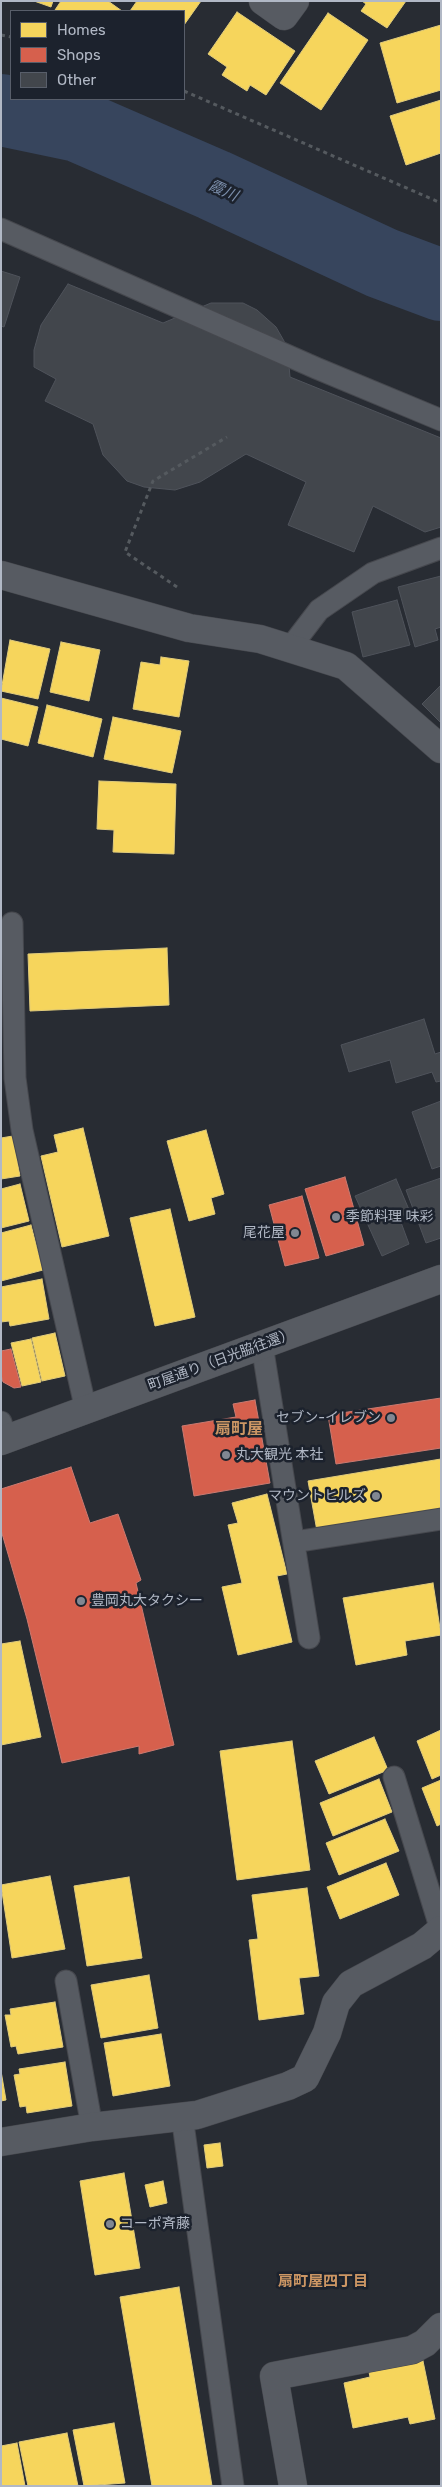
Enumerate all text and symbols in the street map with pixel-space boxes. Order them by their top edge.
legend [10,10,185,100]
text: Homes [57,21,106,39]
text: Shops [57,46,101,64]
text: Other [57,71,96,89]
water label: 霞川 [206,177,240,205]
place label: 季節料理 味彩 [346,1209,433,1225]
marker: 季節料理 味彩 [330,1211,342,1223]
place label: 尾花屋 [243,1225,285,1241]
marker: 尾花屋 [289,1227,301,1239]
street label: 町屋通り（日光脇往還） [146,1326,296,1394]
place label: セブン-イレブン [276,1410,381,1426]
marker: セブン-イレブン [385,1412,397,1424]
district label: 扇町屋 [215,1419,263,1439]
place label: 丸大観光 本社 [236,1447,323,1463]
marker: 丸大観光 本社 [220,1449,232,1461]
place label: マウントヒルズ [268,1488,366,1504]
marker: マウントヒルズ [370,1490,382,1502]
place label: 豊岡丸大タクシー [91,1593,203,1609]
marker: 豊岡丸大タクシー [75,1595,87,1607]
place label: コーポ斉藤 [120,2216,190,2232]
marker: コーポ斉藤 [104,2218,116,2230]
district label: 扇町屋四丁目 [278,2273,368,2291]

